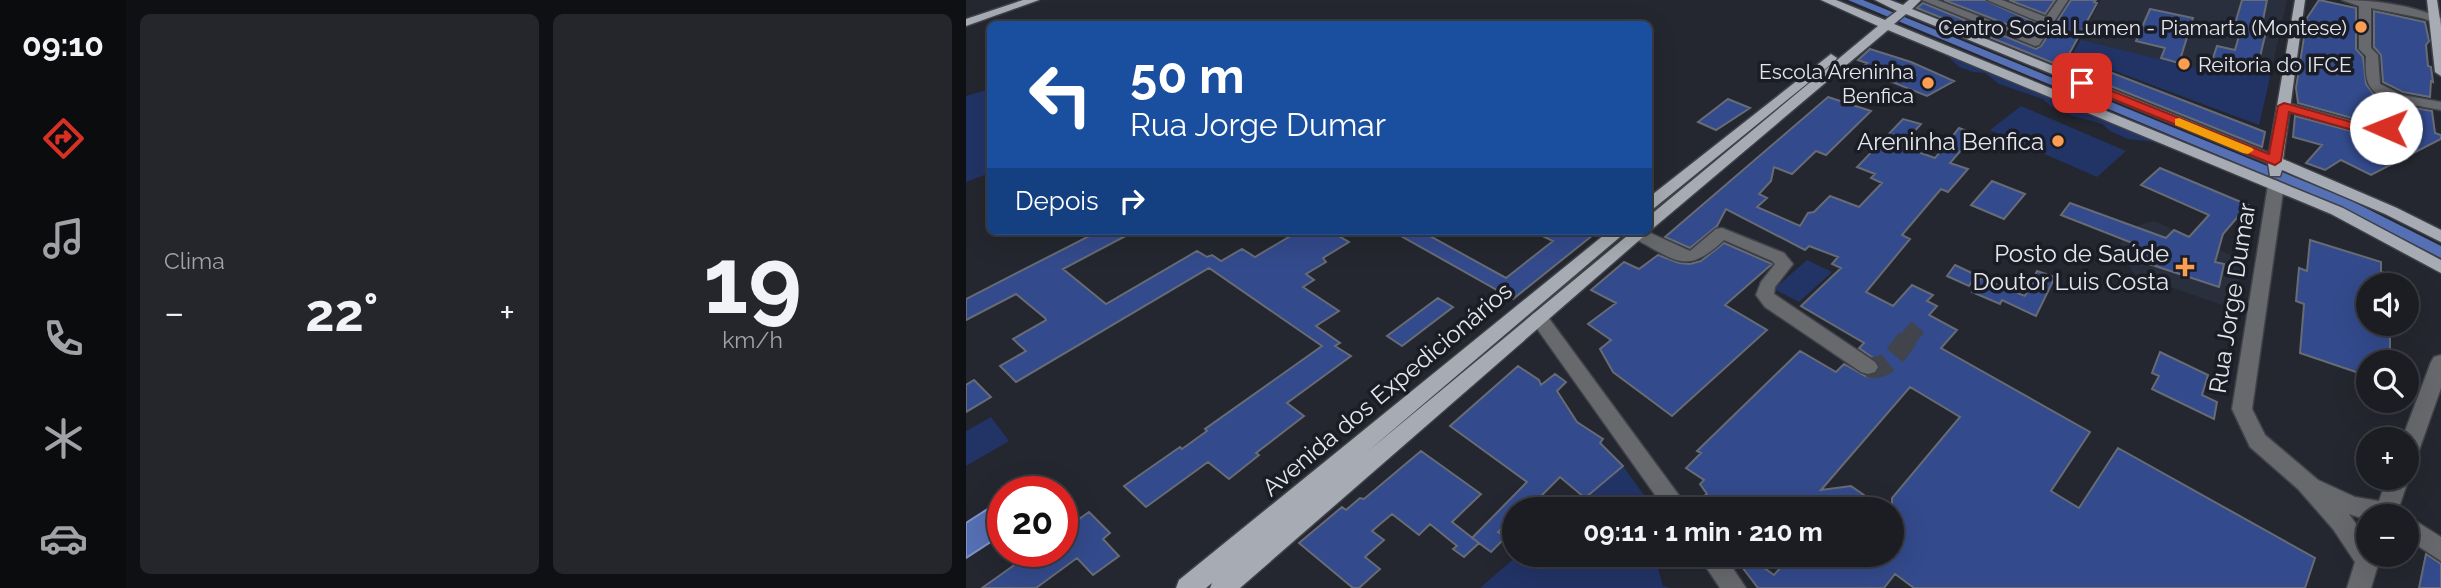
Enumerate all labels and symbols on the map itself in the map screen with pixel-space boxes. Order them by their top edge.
place label: Centro Social Lumen - Piamarta (Montese) [1938,15,2347,40]
marker: Centro Social Lumen - Piamarta (Montese) [2353,19,2369,35]
place label: Reitoria do IFCE [2198,52,2352,77]
pin [2052,53,2112,113]
marker: Reitoria do IFCE [2176,56,2192,72]
place label: Escola Areninha Benfica [1759,59,1914,108]
marker: Escola Areninha Benfica [1920,75,1936,91]
position arrow [2349,91,2423,165]
place label: Areninha Benfica [1857,127,2044,156]
marker: Areninha Benfica [2050,133,2066,149]
street label: Rua Jorge Dumar [2203,200,2261,395]
place label: Posto de Saúde Doutor Luis Costa [1973,239,2169,296]
marker: Posto de Saúde Doutor Luis Costa [2175,257,2195,277]
street label: Avenida dos Expedicionários [1256,276,1518,502]
speed limit sign: 20 [987,476,1078,567]

